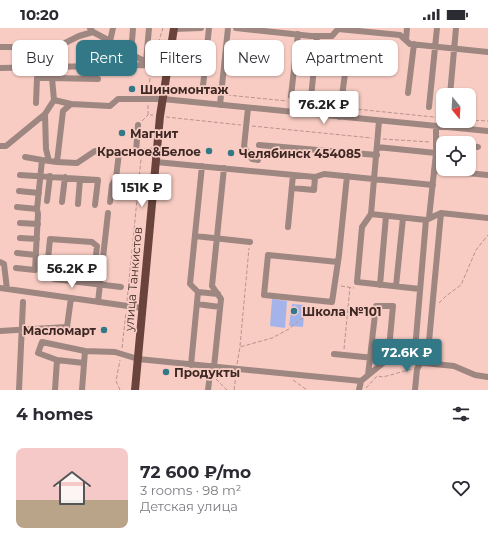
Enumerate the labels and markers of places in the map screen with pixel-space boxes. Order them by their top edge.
place label: Шиномонтаж [140,82,228,97]
marker: Шиномонтаж [127,84,137,94]
pin: 76.2K ₽ [287,91,361,125]
place label: Магнит [130,126,179,141]
marker: Магнит [117,128,127,138]
place label: Красное&Белое [97,144,201,159]
marker: Красное&Белое [204,146,214,156]
place label: Челябинск 454085 [239,146,361,161]
marker: Челябинск 454085 [226,148,236,158]
pin: 151K ₽ [109,174,175,208]
pin: 56.2K ₽ [35,255,109,289]
place label: Школа №101 [302,304,382,319]
marker: Школа №101 [289,306,299,316]
place label: Масломарт [23,323,97,338]
marker: Масломарт [99,325,109,335]
pin: 72.6K ₽ [370,339,444,373]
place label: Продукты [174,365,240,380]
marker: Продукты [161,367,171,377]

